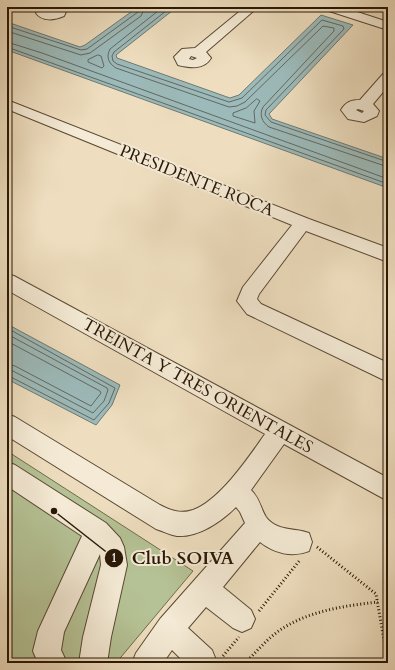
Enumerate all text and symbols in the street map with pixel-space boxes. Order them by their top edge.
street label: PRESIDENTE ROCA [116,139,278,222]
street label: TREINTA Y TRES ORIENTALES [78,312,317,459]
callout: Club SOIVA [104,543,242,573]
text: Club SOIVA [132,546,235,571]
text: 1 [111,550,117,566]

